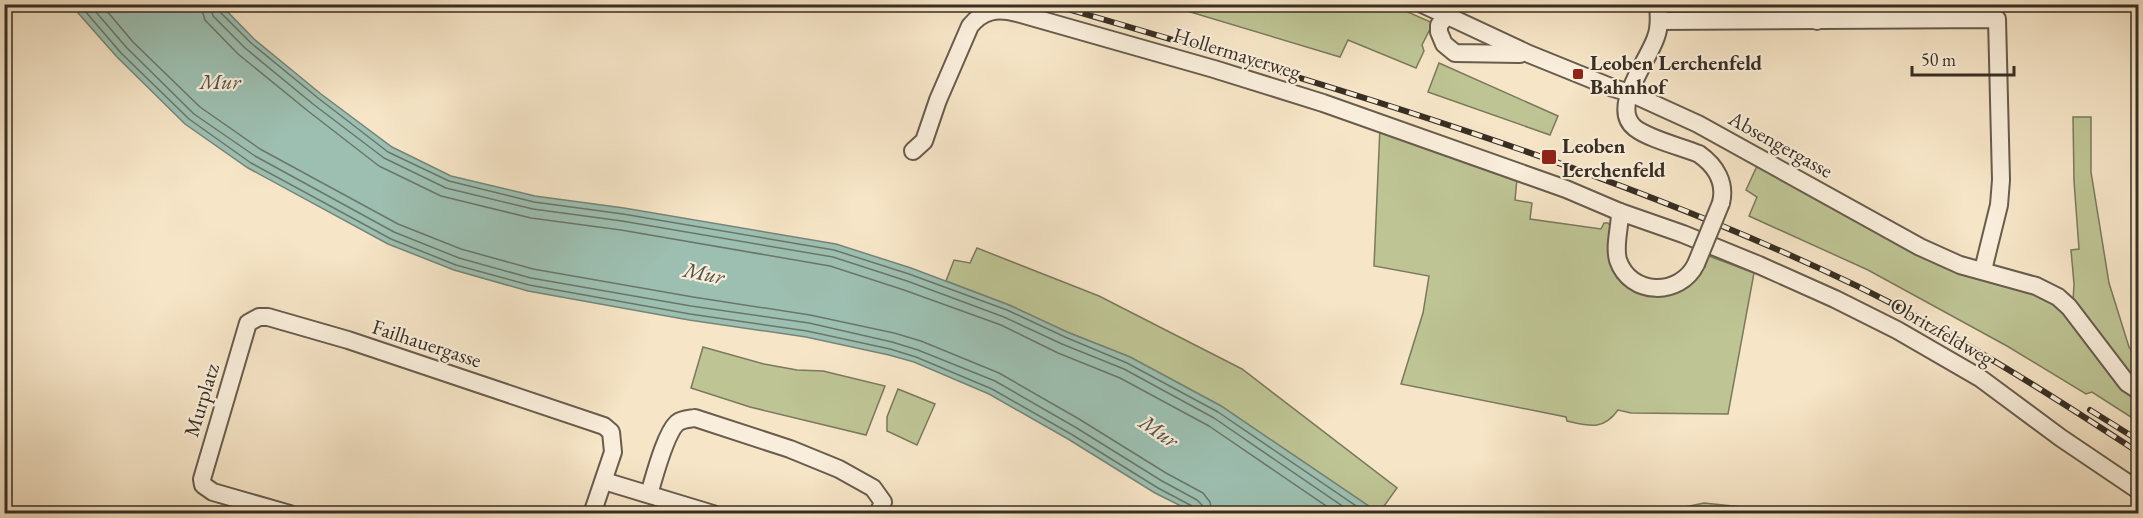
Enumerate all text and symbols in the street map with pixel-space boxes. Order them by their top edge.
street label: Hollermayerweg [1170,21,1305,85]
scale bar [1912,39,2014,77]
text: 50 m [1921,48,1956,71]
place label: Leoben Lerchenfeld Bahnhof [1590,49,1763,100]
water label: Mur [197,67,242,96]
marker: Leoben Lerchenfeld Bahnhof [1571,67,1585,81]
street label: Absengergasse [1723,104,1838,184]
place label: Leoben Lerchenfeld [1562,132,1666,183]
marker: Leoben Lerchenfeld [1540,148,1558,166]
water label: Mur [679,254,729,291]
street label: Obritzfeldweg [1886,291,1999,372]
street label: Failhauergasse [369,313,485,373]
street label: Murplatz [177,360,225,440]
water label: Mur [1132,406,1185,455]

